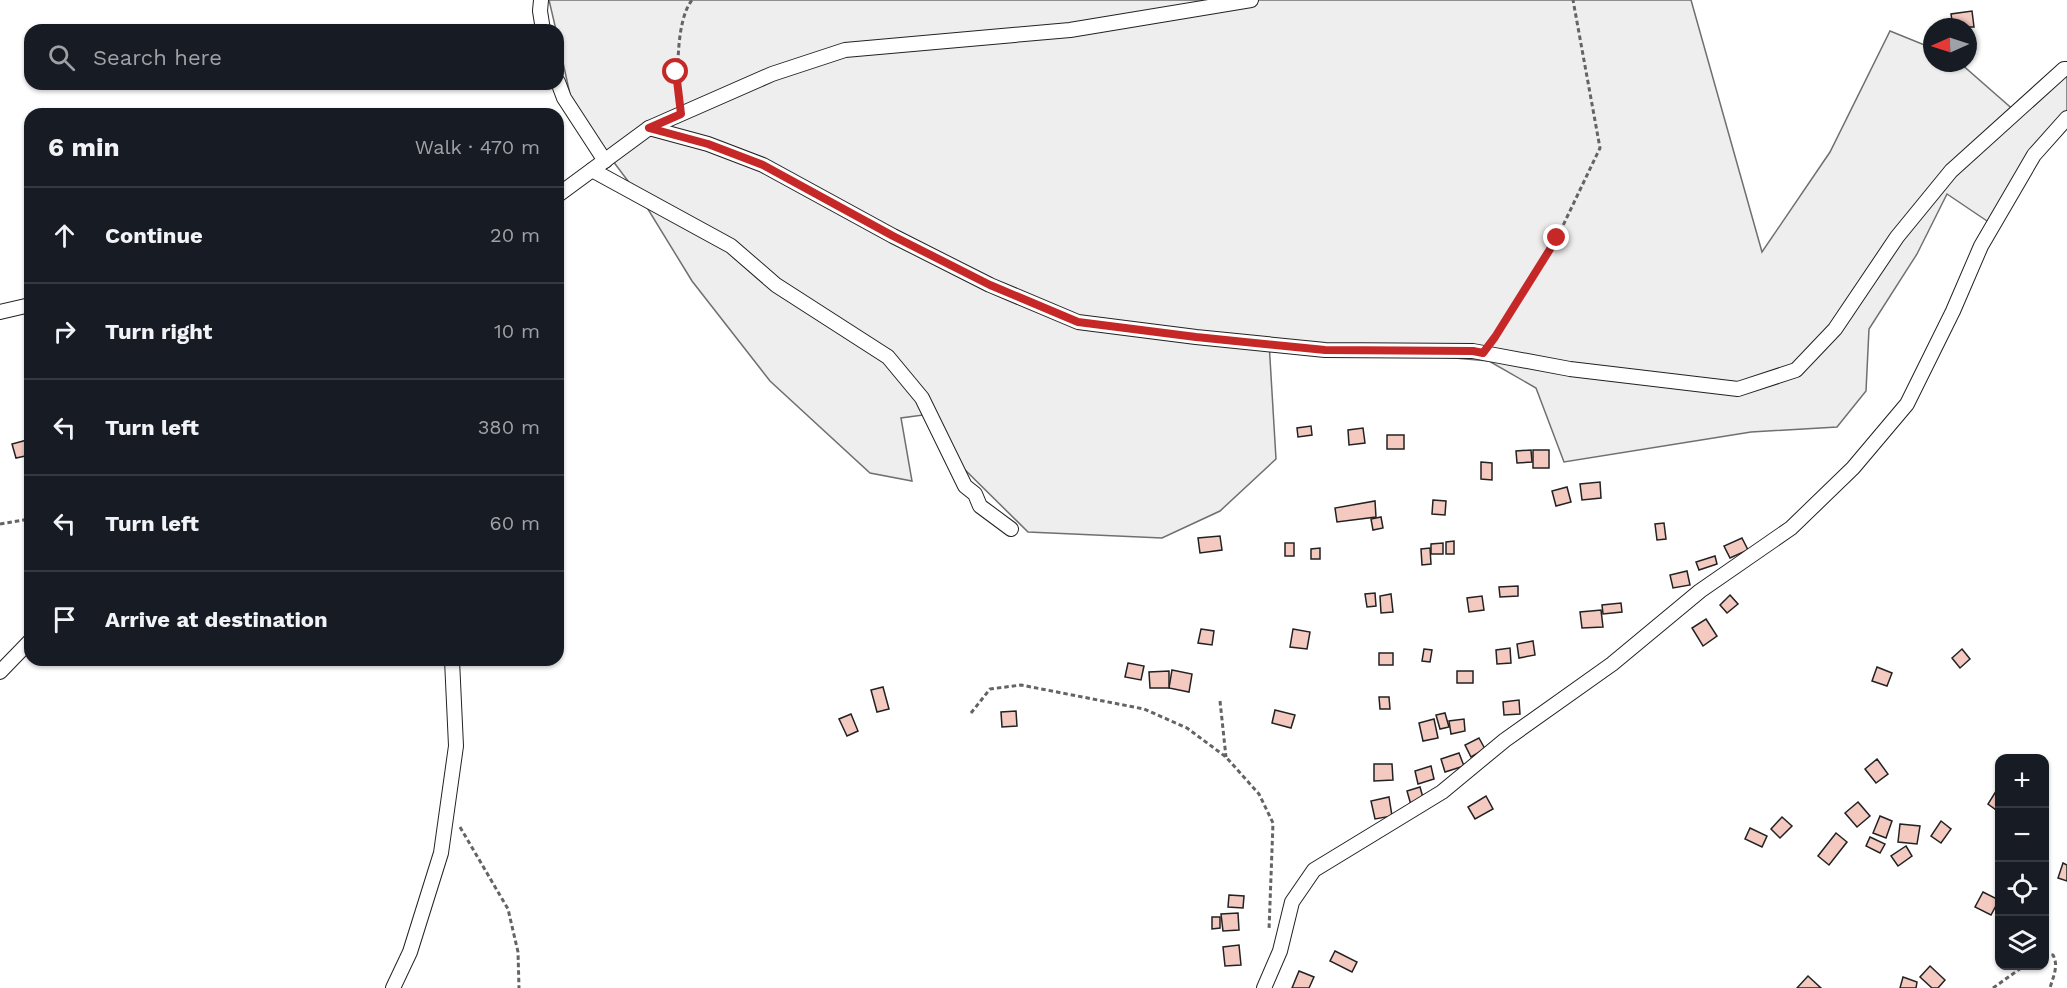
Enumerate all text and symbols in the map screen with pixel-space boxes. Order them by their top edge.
north arrow [1923,18,1977,72]
search box [24,24,564,90]
icon: search [45,41,78,74]
text: Search here [93,45,222,70]
route start [662,58,688,84]
text: 6 min [48,132,120,162]
text: Walk · 470 m [415,135,540,159]
icon: ahead [48,219,81,252]
text: Continue [105,223,203,248]
text: 20 m [490,223,540,247]
route end [1543,224,1569,250]
icon: right [48,315,81,348]
text: Turn right [105,319,212,344]
text: 10 m [494,319,540,343]
icon: left [48,411,81,444]
text: Turn left [105,415,199,440]
text: 380 m [478,415,540,439]
icon: left [48,507,81,540]
text: Turn left [105,511,199,536]
text: 60 m [490,511,540,535]
icon: arrive [48,603,81,636]
text: Arrive at destination [105,607,328,632]
map controls [1995,754,2049,970]
button: + [1995,754,2049,808]
button: − [1995,808,2049,862]
button: locate [1995,862,2049,916]
button: layers [1995,916,2049,970]

